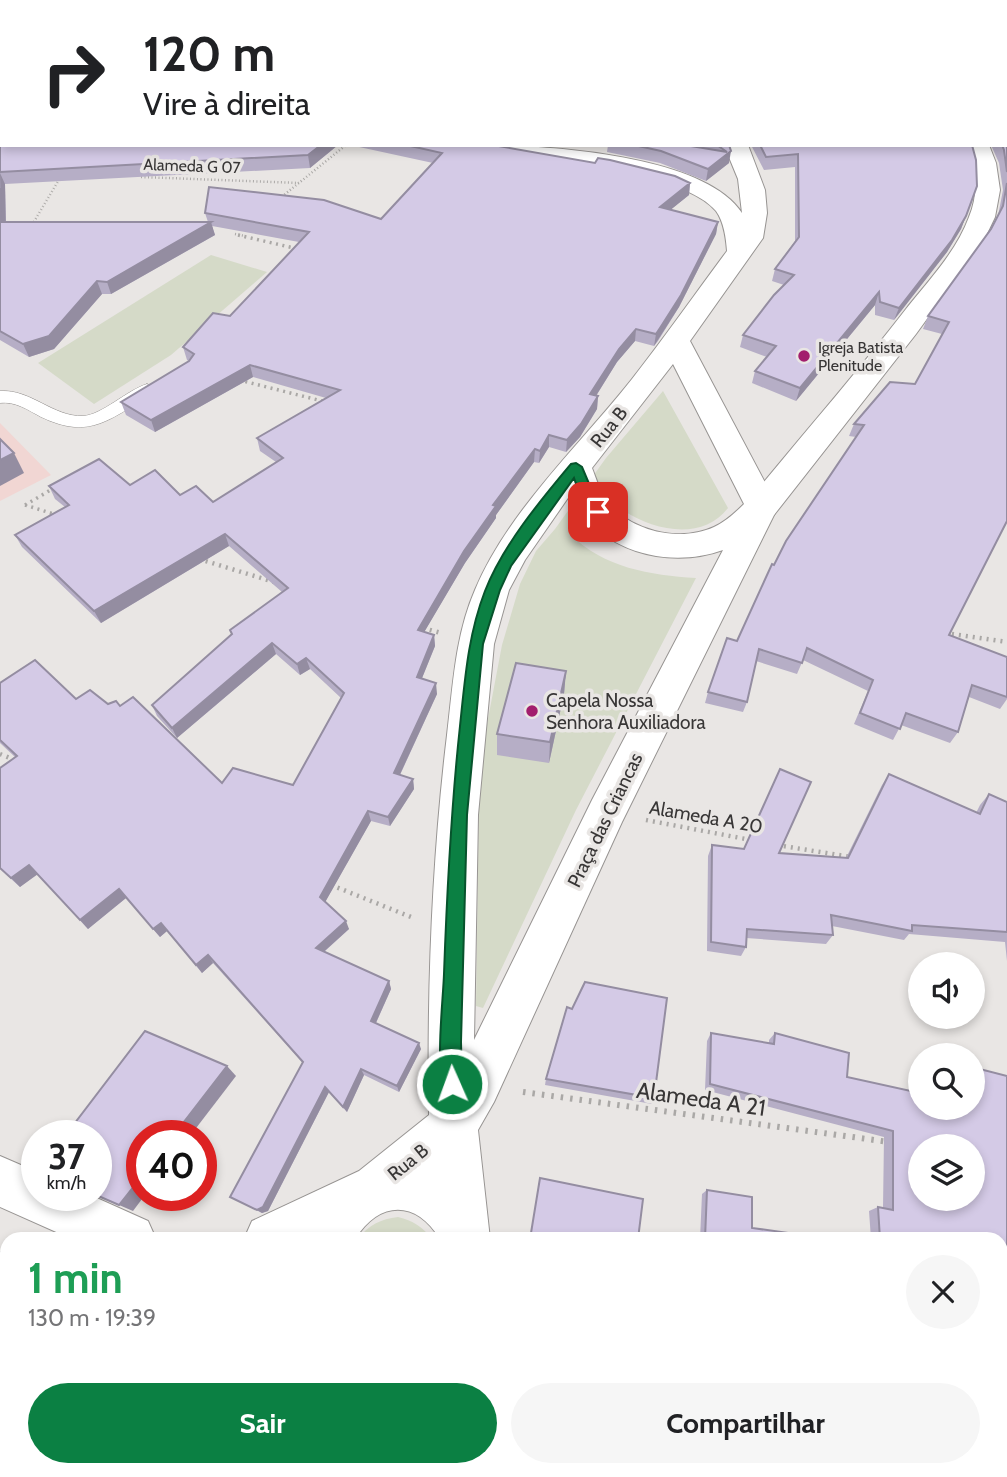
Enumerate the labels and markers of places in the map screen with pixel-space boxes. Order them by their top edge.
place label: Igreja Batista Plenitude [818,338,903,375]
marker: Igreja Batista Plenitude [796,348,812,364]
pin [568,482,628,542]
place label: Capela Nossa Senhora Auxiliadora [546,689,706,734]
marker: Capela Nossa Senhora Auxiliadora [524,703,540,719]

